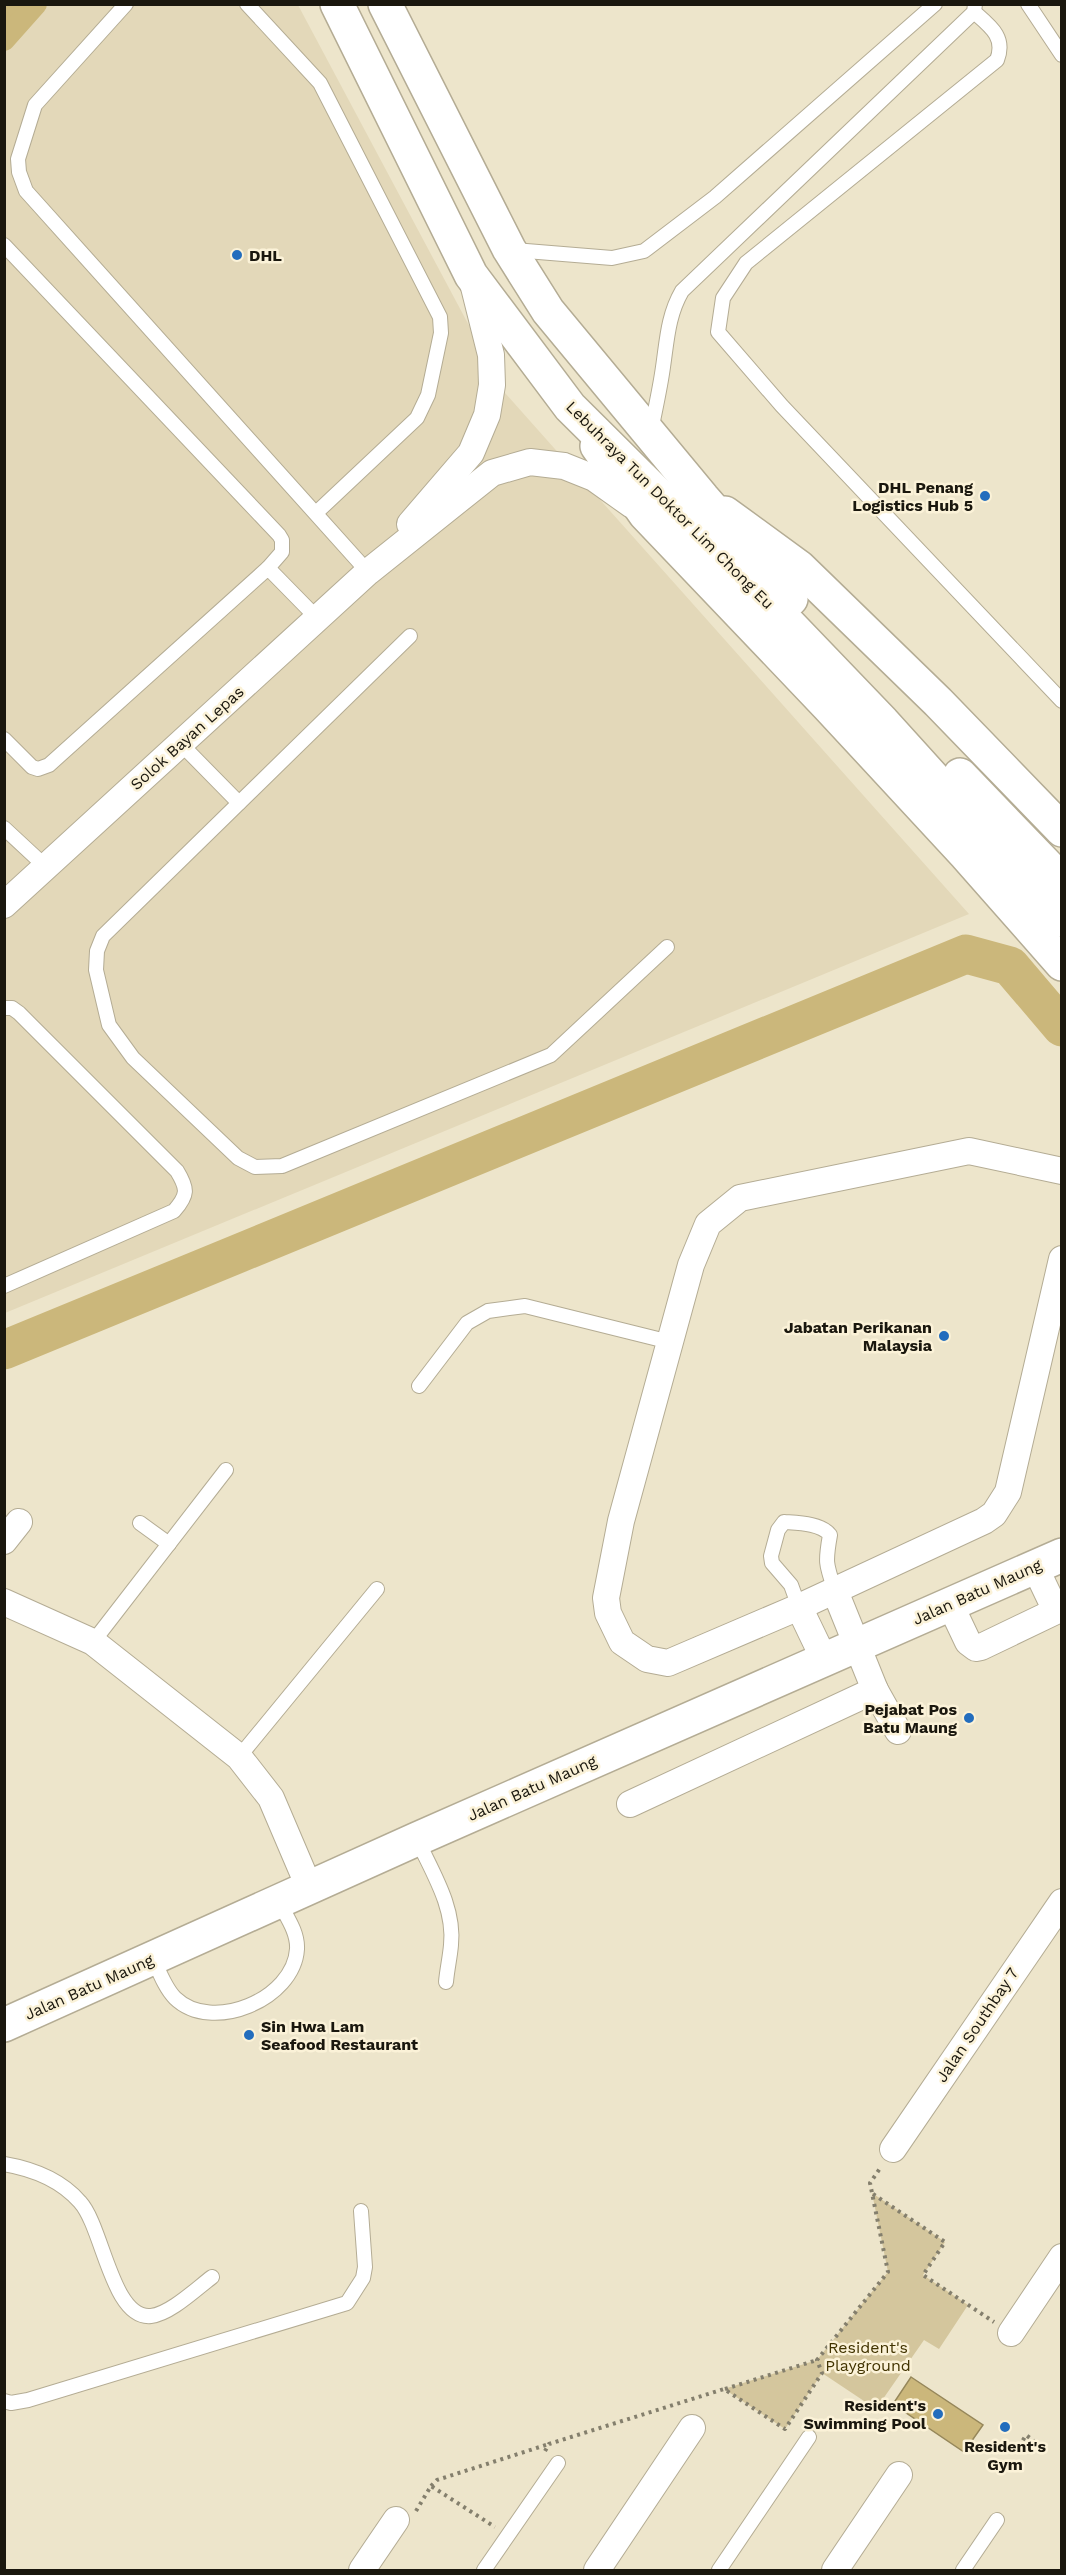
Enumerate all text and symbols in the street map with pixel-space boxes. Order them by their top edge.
place label: DHL [249,246,282,265]
marker: DHL [230,248,244,262]
street label: Lebuhraya Tun Doktor Lim Chong Eu [562,397,778,613]
place label: DHL Penang Logistics Hub 5 [852,478,973,515]
marker: DHL Penang Logistics Hub 5 [978,489,992,503]
street label: Solok Bayan Lepas [126,682,248,794]
place label: Jabatan Perikanan Malaysia [784,1318,933,1355]
marker: Jabatan Perikanan Malaysia [937,1329,951,1343]
street label: Jalan Batu Maung [910,1555,1045,1629]
place label: Pejabat Pos Batu Maung [863,1700,957,1737]
marker: Pejabat Pos Batu Maung [962,1711,976,1725]
street label: Jalan Batu Maung [465,1751,600,1825]
street label: Jalan Batu Maung [22,1950,157,2024]
street label: Jalan Southbay 7 [932,1964,1022,2086]
place label: Sin Hwa Lam Seafood Restaurant [261,2017,418,2054]
marker: Sin Hwa Lam Seafood Restaurant [242,2028,256,2042]
park label: Resident's Playground [825,2338,911,2375]
place label: Resident's Swimming Pool [804,2396,927,2433]
marker: Resident's Swimming Pool [931,2407,945,2421]
marker: Resident's Gym [998,2420,1012,2434]
place label: Resident's Gym [964,2437,1047,2474]

